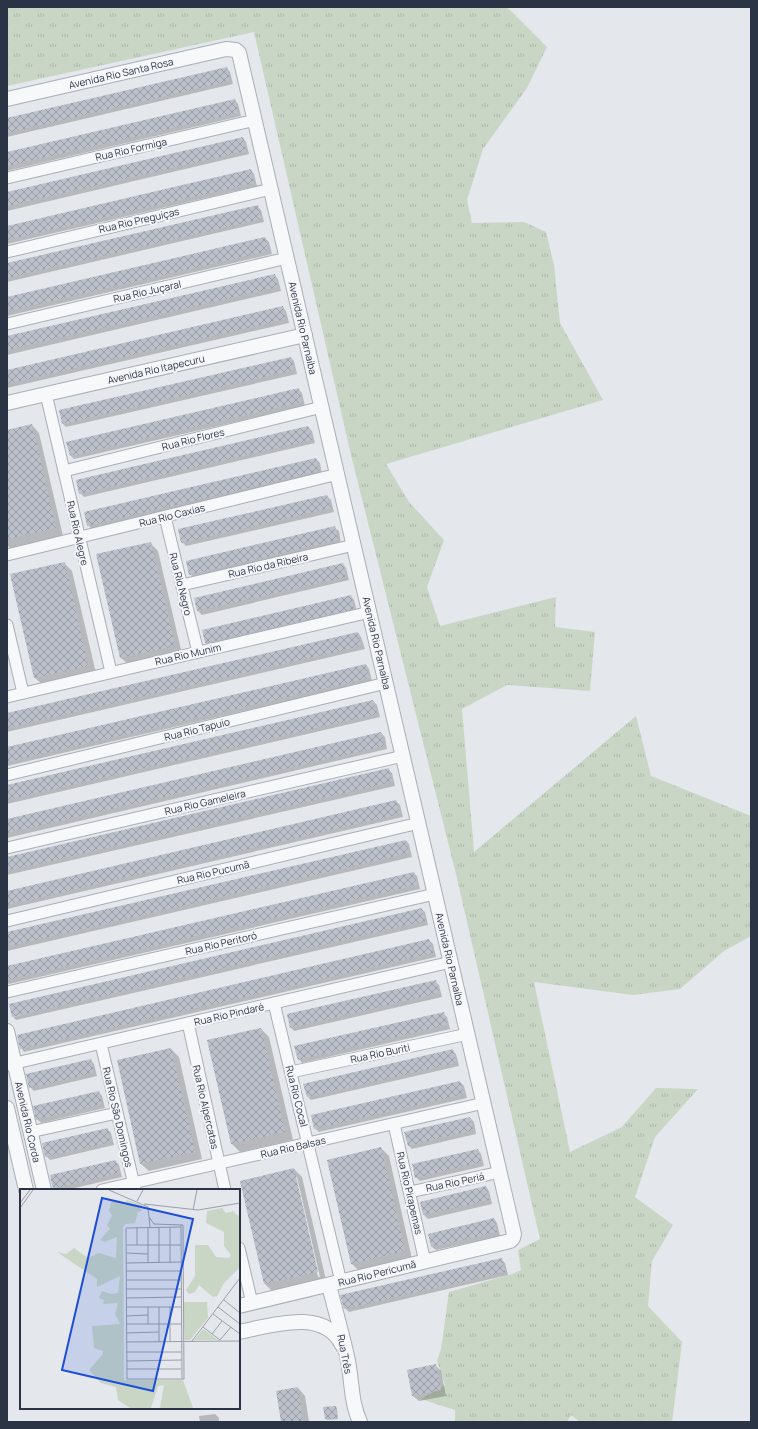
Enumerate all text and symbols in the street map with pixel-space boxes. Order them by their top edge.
street label: Avenida Rio Santa Rosa [67,54,175,92]
street label: Rua Rio Formiga [94,134,168,164]
street label: Rua Rio Preguiças [97,204,181,236]
street label: Rua Rio Juçaral [112,276,182,306]
street label: Avenida Rio Parnaíba [285,280,321,376]
street label: Avenida Rio Itapecuru [106,351,206,387]
street label: Rua Rio Flores [160,424,226,454]
street label: Rua Rio Alegre [64,499,92,567]
street label: Rua Rio Caxias [138,500,206,530]
street label: Rua Rio da Ribeira [227,549,309,581]
street label: Rua Rio Negro [166,551,196,617]
street label: Avenida Rio Parnaíba [359,595,395,691]
street label: Rua Rio Munim [154,640,222,668]
street label: Rua Rio Tapuio [163,714,231,744]
street label: Rua Rio Gameleira [163,786,247,818]
street label: Rua Rio Pucumã [175,857,251,887]
street label: Avenida Rio Parnaíba [432,911,468,1007]
street label: Rua Rio Peritoró [184,928,258,958]
street label: Rua Rio Pindaré [193,999,266,1029]
street label: Rua Rio Buriti [349,1040,411,1066]
street label: Rua Rio Alpercatas [189,1063,223,1151]
street label: Rua Rio Cocal [283,1064,311,1128]
street label: Rua Rio São Domingos [100,1066,136,1168]
street label: Avenida Rio Corda [12,1080,44,1164]
street label: Rua Rio Balsas [259,1133,327,1161]
street label: Rua Rio Pirapemas [394,1150,426,1236]
street label: Rua Rio Periá [424,1169,486,1195]
inset map [20,1189,240,1409]
street label: Rua Rio Pericumã [337,1257,417,1289]
street label: Rua Três [334,1333,356,1375]

